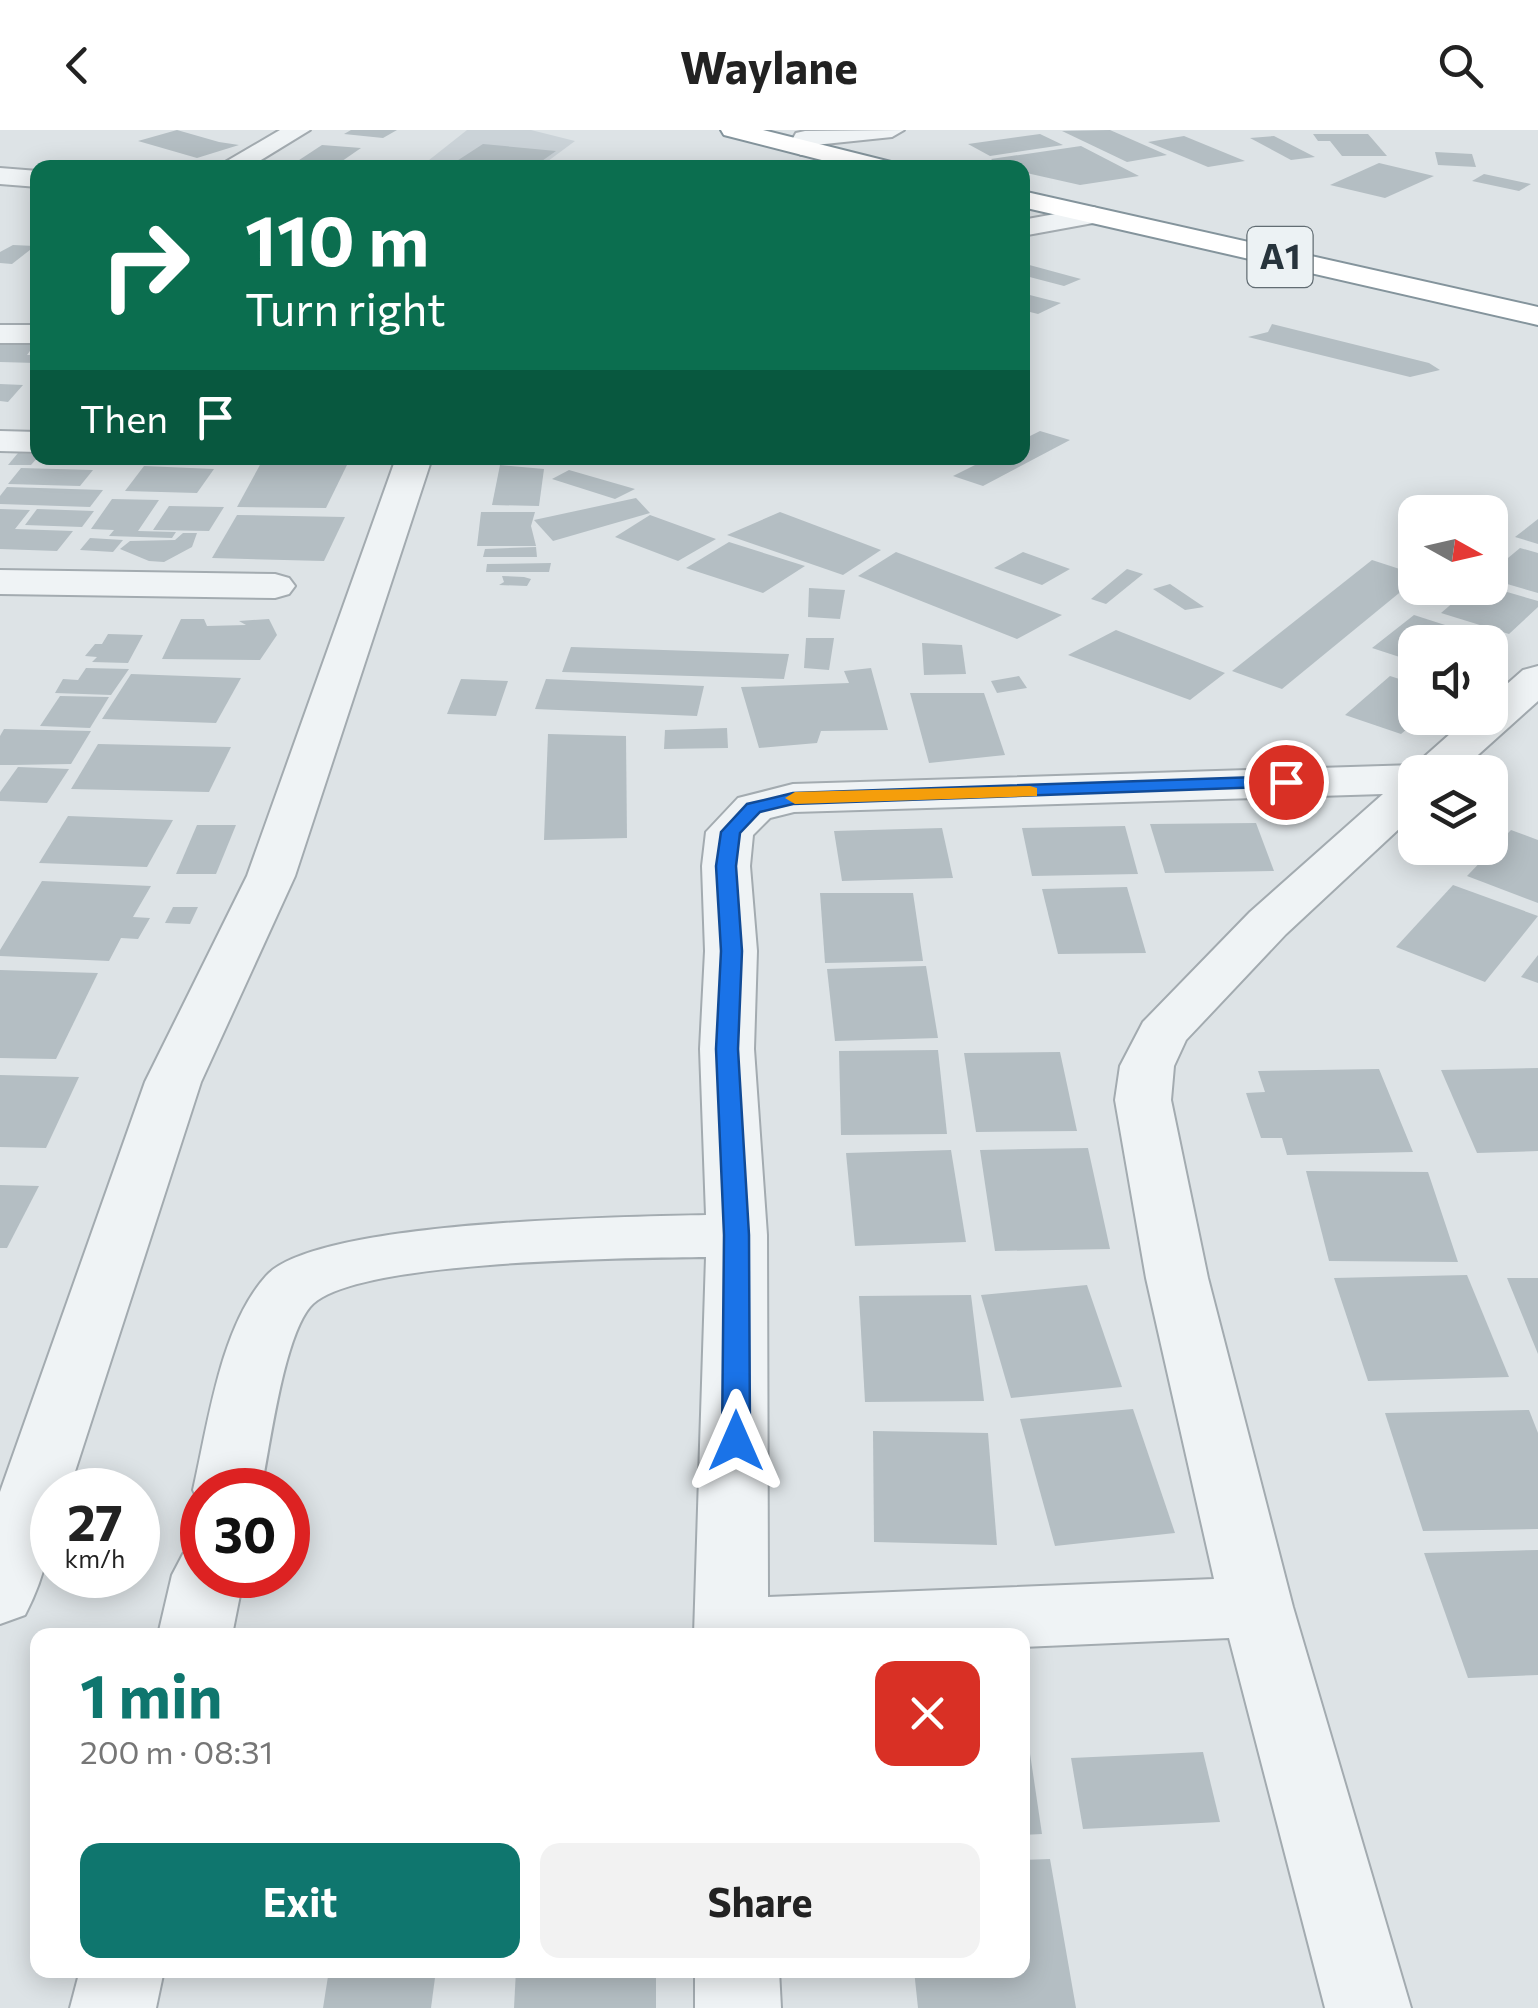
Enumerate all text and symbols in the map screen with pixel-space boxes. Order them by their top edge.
icon: back [50,38,105,93]
text: Waylane [680,38,858,93]
icon: search [1433,38,1488,93]
text: 110 m [245,195,429,280]
icon: right [80,200,210,330]
road number: A1 [1248,227,1312,287]
text: Turn right [245,280,446,335]
icon: arrive [188,390,243,445]
text: Then [80,394,168,441]
north arrow [1398,495,1508,605]
map controls [1398,495,1508,865]
button: sound [1398,625,1508,735]
pin [1244,740,1329,825]
icon: arrive [1259,755,1314,810]
button: layers [1398,755,1508,865]
position arrow [684,1389,788,1493]
speed limit sign: 30 [180,1468,310,1598]
text: 27 [67,1490,123,1551]
text: km/h [65,1543,125,1573]
text: 1 min [80,1657,222,1730]
button: close [875,1661,980,1766]
text: 200 m · 08:31 [80,1731,273,1771]
button: Exit [80,1843,520,1958]
button: Share [540,1843,980,1958]

